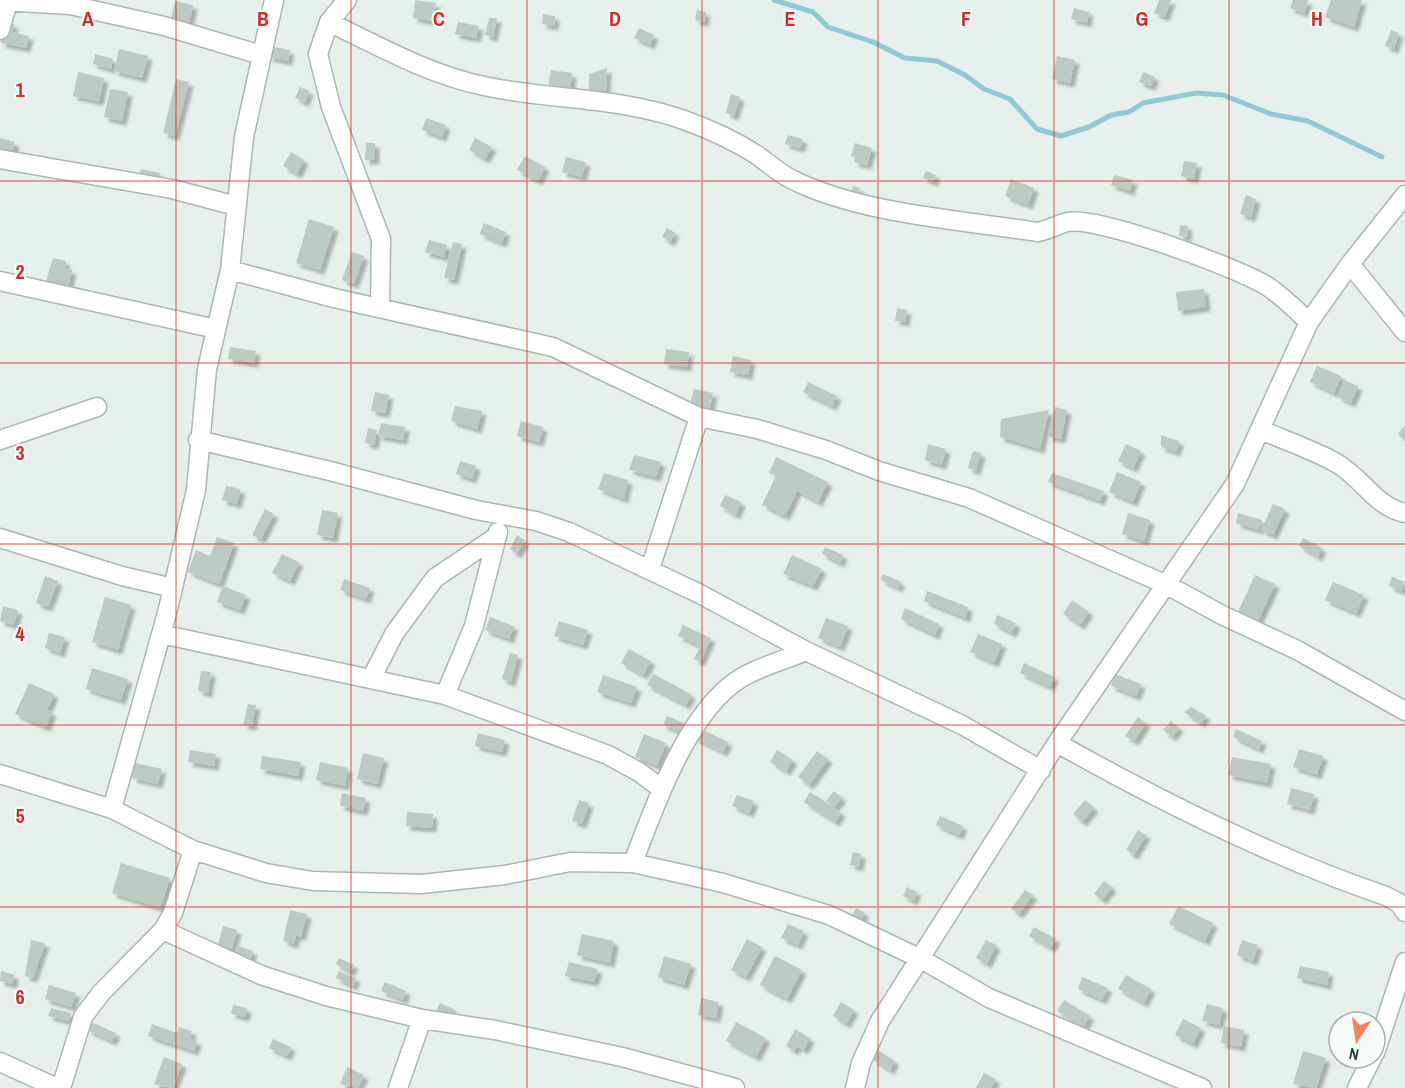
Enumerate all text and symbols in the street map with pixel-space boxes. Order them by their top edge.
text: A [82,5,94,32]
text: B [257,5,269,32]
text: C [433,5,445,32]
text: D [609,5,621,32]
text: E [785,5,796,32]
text: F [961,5,971,32]
text: G [1136,5,1148,32]
text: H [1311,5,1323,32]
text: 1 [15,76,25,103]
text: 2 [15,258,25,285]
text: 3 [15,439,25,466]
text: 4 [15,620,25,647]
text: 5 [15,802,25,829]
text: 6 [15,983,25,1010]
north arrow [1327,1010,1387,1070]
text: N [1347,1043,1361,1066]

